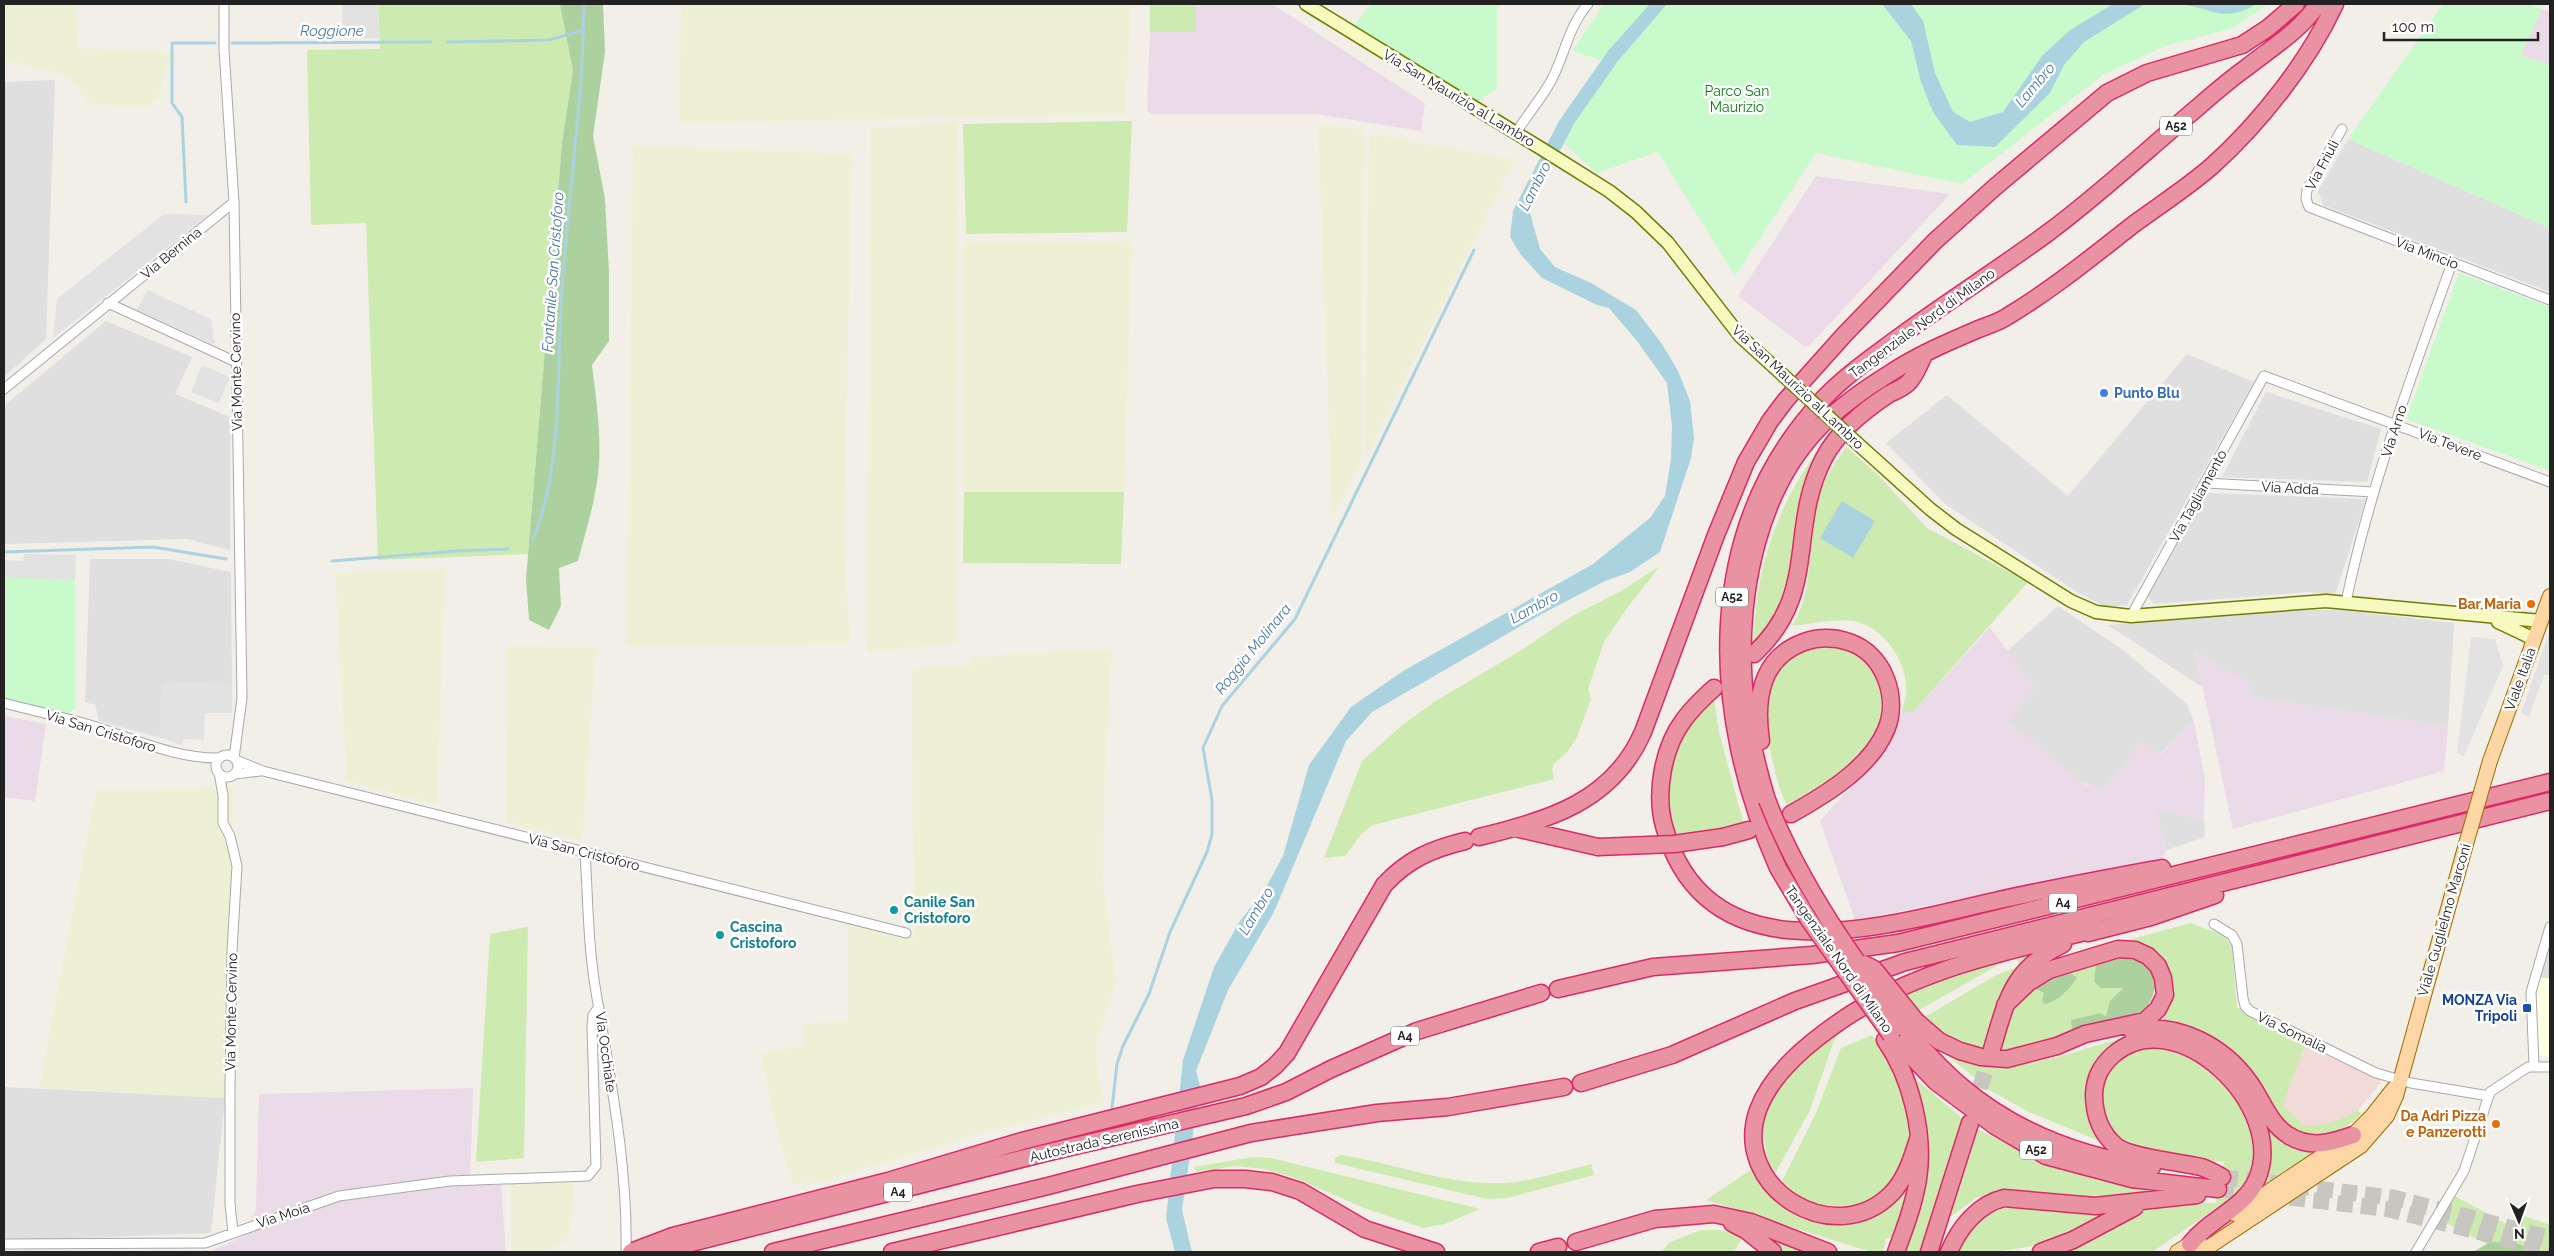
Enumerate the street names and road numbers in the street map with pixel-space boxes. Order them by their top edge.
street label: Via San Maurizio al Lambro [1380,46,1538,150]
road number: A52 [2160,116,2192,136]
street label: Via Friuli [2302,137,2342,193]
street label: Via Bernina [138,224,204,282]
street label: Via Mincio [2393,234,2461,272]
street label: Tangenziale Nord di Milano [1846,265,1998,381]
street label: Via Monte Cervino [227,313,245,431]
street label: Via San Maurizio al Lambro [1729,322,1867,452]
street label: Via Arno [2378,403,2410,459]
street label: Via Tevere [2416,425,2484,463]
street label: Via Tagliamento [2166,447,2230,545]
street label: Via Adda [2261,479,2319,497]
road number: A52 [1716,588,1748,606]
street label: Viale Italia [2501,645,2539,713]
street label: Via San Cristoforo [44,707,158,755]
street label: Via San Cristoforo [527,830,641,874]
street label: Viale Guglielmo Marconi [2415,842,2473,998]
street label: Tangenziale Nord di Milano [1782,882,1896,1036]
road number: A4 [2049,894,2077,912]
street label: Via Monte Cervino [222,953,240,1071]
street label: Via Somalia [2255,1008,2329,1056]
street label: Via Occhiate [592,1011,620,1093]
road number: A4 [1391,1026,1419,1046]
street label: Autostrada Serenissima [1028,1115,1180,1165]
road number: A52 [2020,1140,2052,1160]
road number: A4 [884,1182,912,1202]
street label: Via Moia [254,1199,312,1231]

